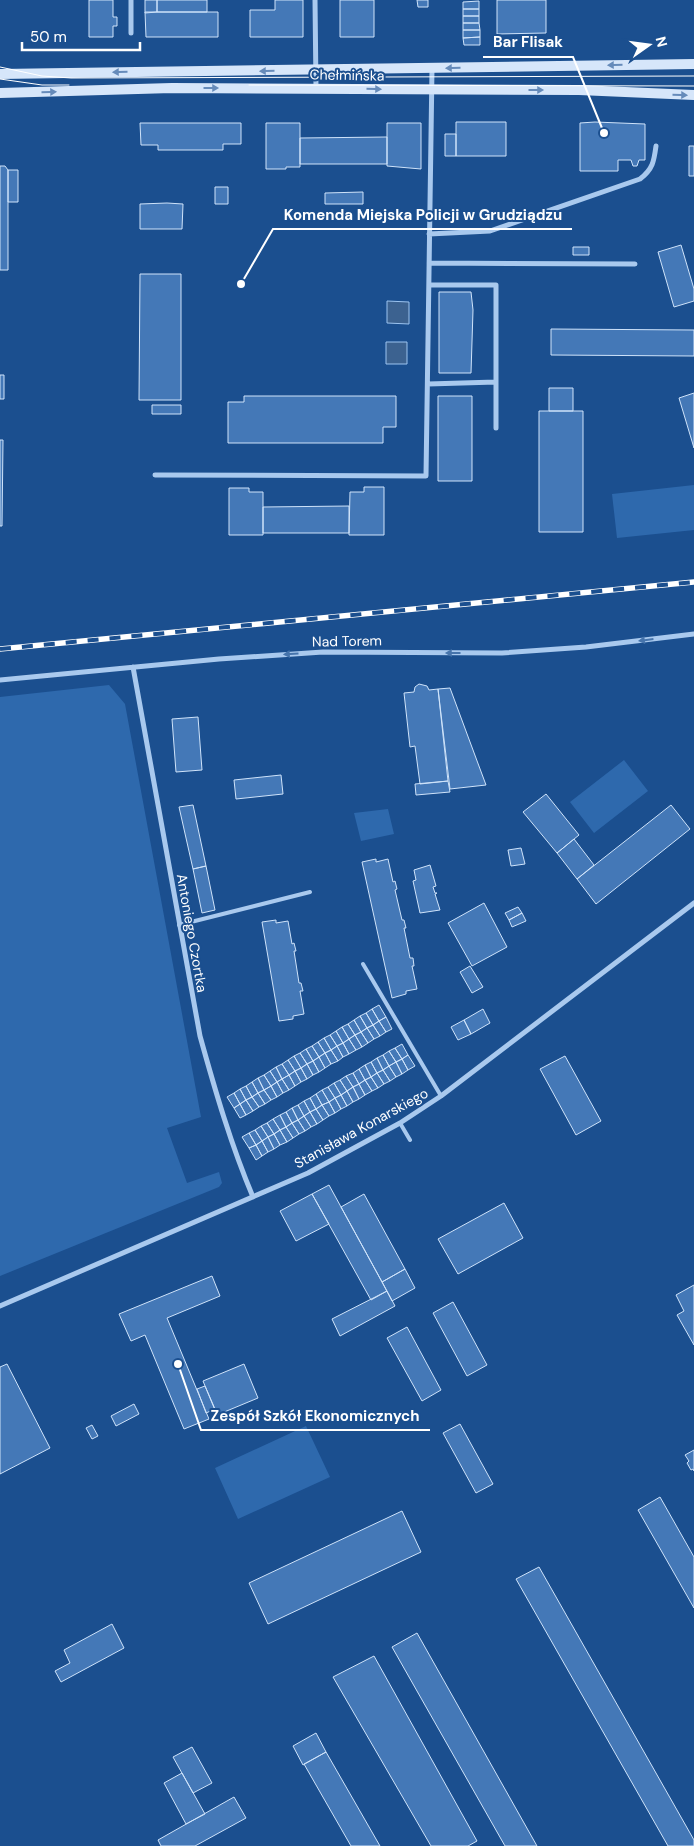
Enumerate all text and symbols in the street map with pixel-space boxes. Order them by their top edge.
scale bar [22,20,140,52]
north arrow [624,20,674,70]
text: 50 m [30,27,67,47]
callout: Bar Flisak [483,27,573,57]
text: Bar Flisak [493,32,563,52]
text: N [652,35,672,49]
one-way arrow [607,62,623,70]
street label: Chełmińska [309,65,385,85]
one-way arrow [444,65,460,73]
one-way arrow [258,67,274,75]
one-way arrow [111,69,127,77]
one-way arrow [203,84,219,92]
one-way arrow [366,85,382,93]
one-way arrow [528,86,544,94]
one-way arrow [41,87,57,95]
one-way arrow [672,91,688,99]
callout: Komenda Miejska Policji w Grudziądzu [273,199,572,229]
text: Komenda Miejska Policji w Grudziądzu [284,205,562,225]
street label: Nad Torem [312,631,382,651]
one-way arrow [637,636,653,644]
one-way arrow [445,649,461,657]
one-way arrow [282,650,298,658]
street label: Antoniego Czortka [173,872,211,994]
street label: Stanisława Konarskiego [291,1084,431,1172]
callout: Zespół Szkół Ekonomicznych [201,1400,430,1430]
text: Zespół Szkół Ekonomicznych [211,1406,419,1426]

